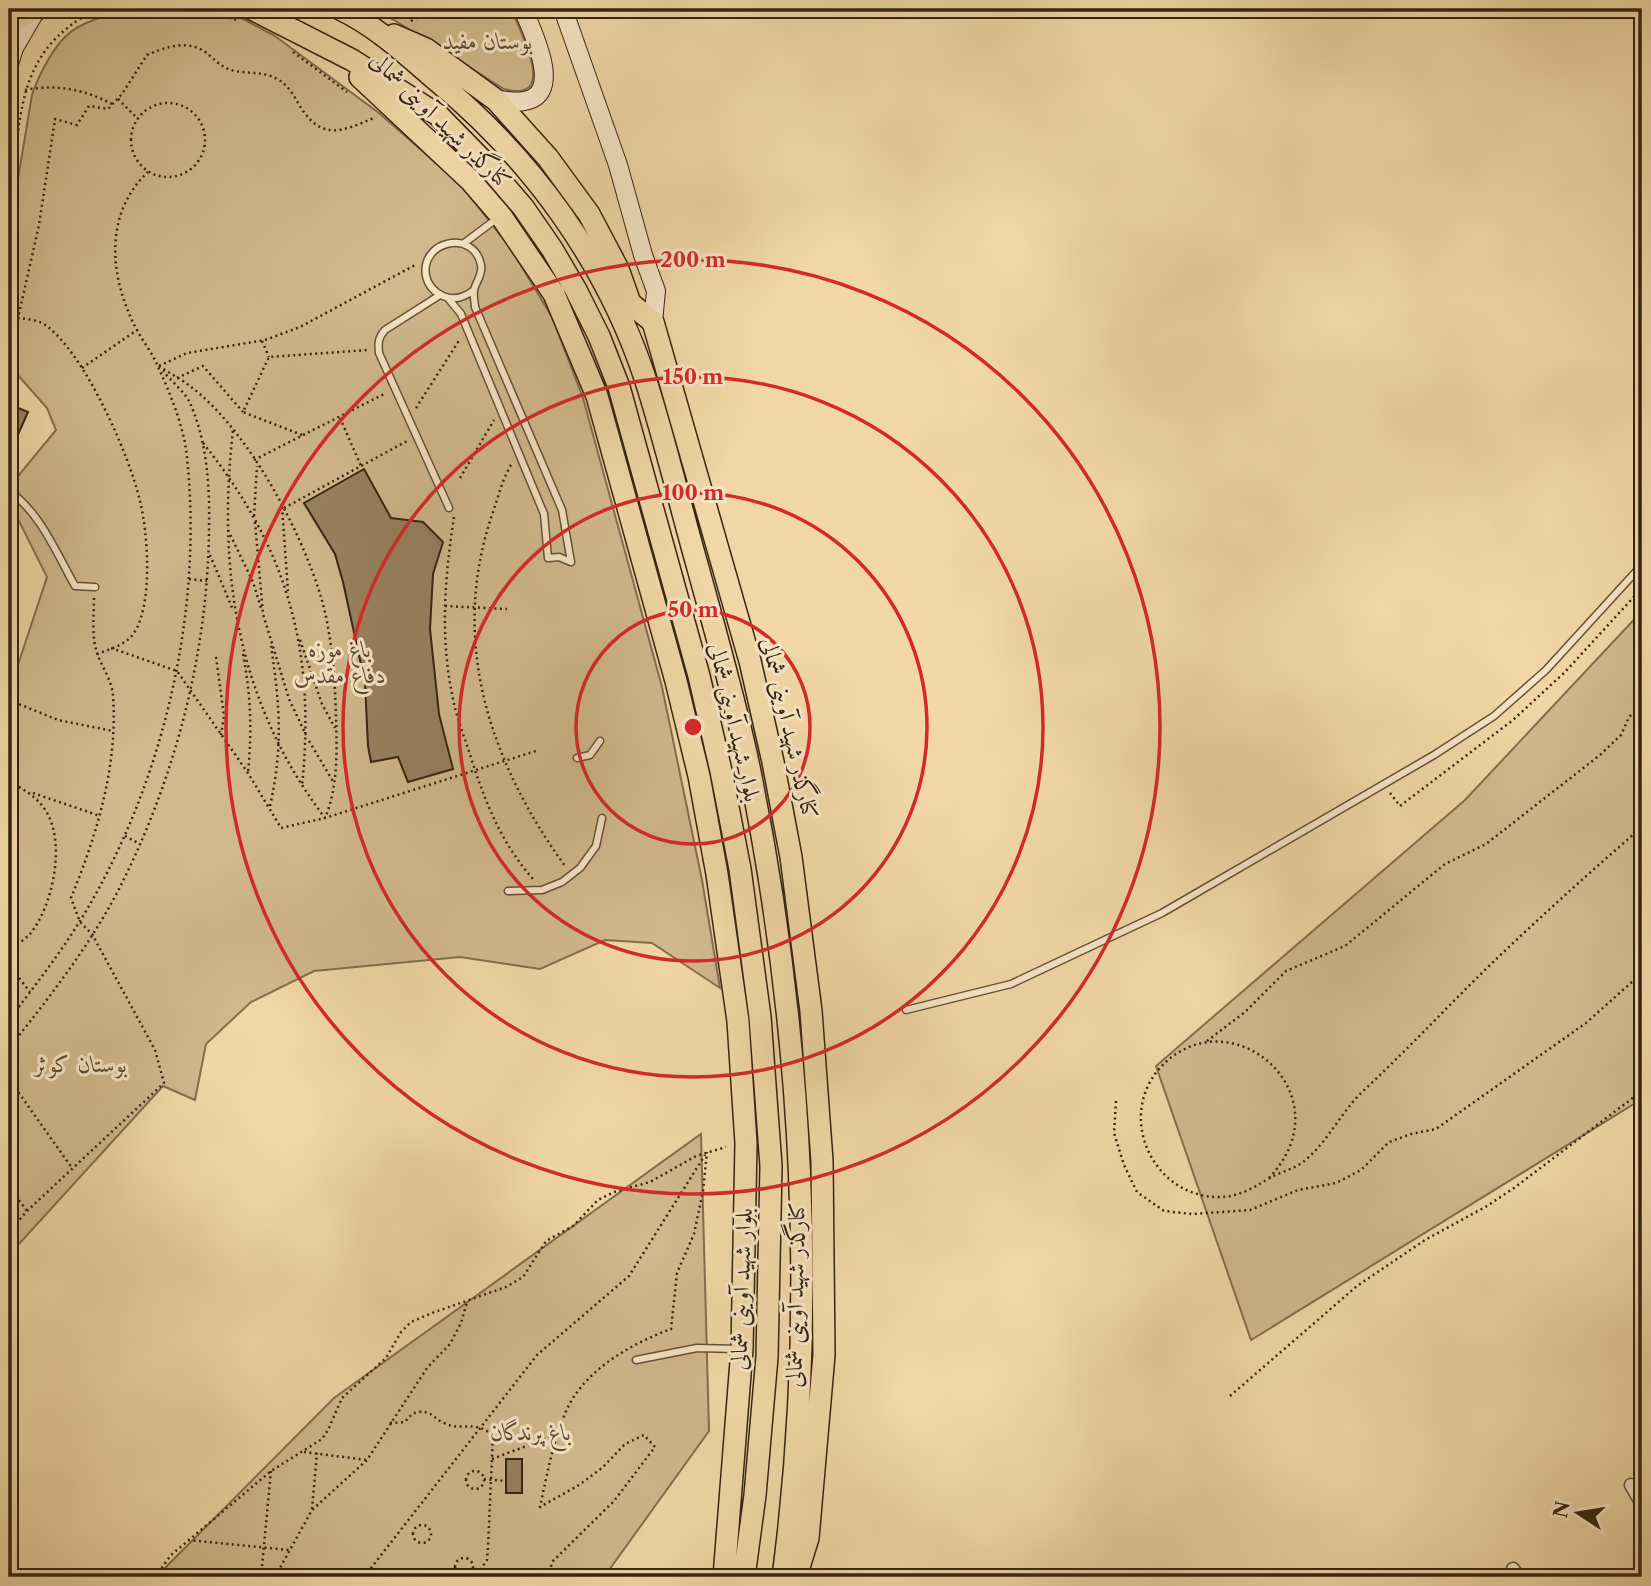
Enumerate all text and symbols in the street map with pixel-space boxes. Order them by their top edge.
park label: بوستان مفید [443,27,534,56]
street label: کنارگذر شهید آوینی شمالی [364,44,519,195]
text: 200 m [660,247,726,272]
text: 150 m [663,364,723,389]
text: 100 m [662,480,724,505]
text: 50 m [667,597,719,622]
street label: کنارگذر شهید آوینی شمالی [755,634,826,822]
park label: باغ موزه دفاع مقدس [294,635,386,695]
street label: بلوار شهید آوینی شمالی [702,640,767,804]
centre of rings [681,715,705,739]
park label: بوستان کوثر [33,1050,128,1079]
street label: کنارگذر شهید آوینی شمالی [777,1202,812,1388]
street label: بلوار شهید آوینی شمالی [724,1207,759,1371]
park label: باغ پرندگان [491,1418,572,1452]
north arrow [1542,1478,1612,1548]
text: N [1549,1499,1575,1520]

